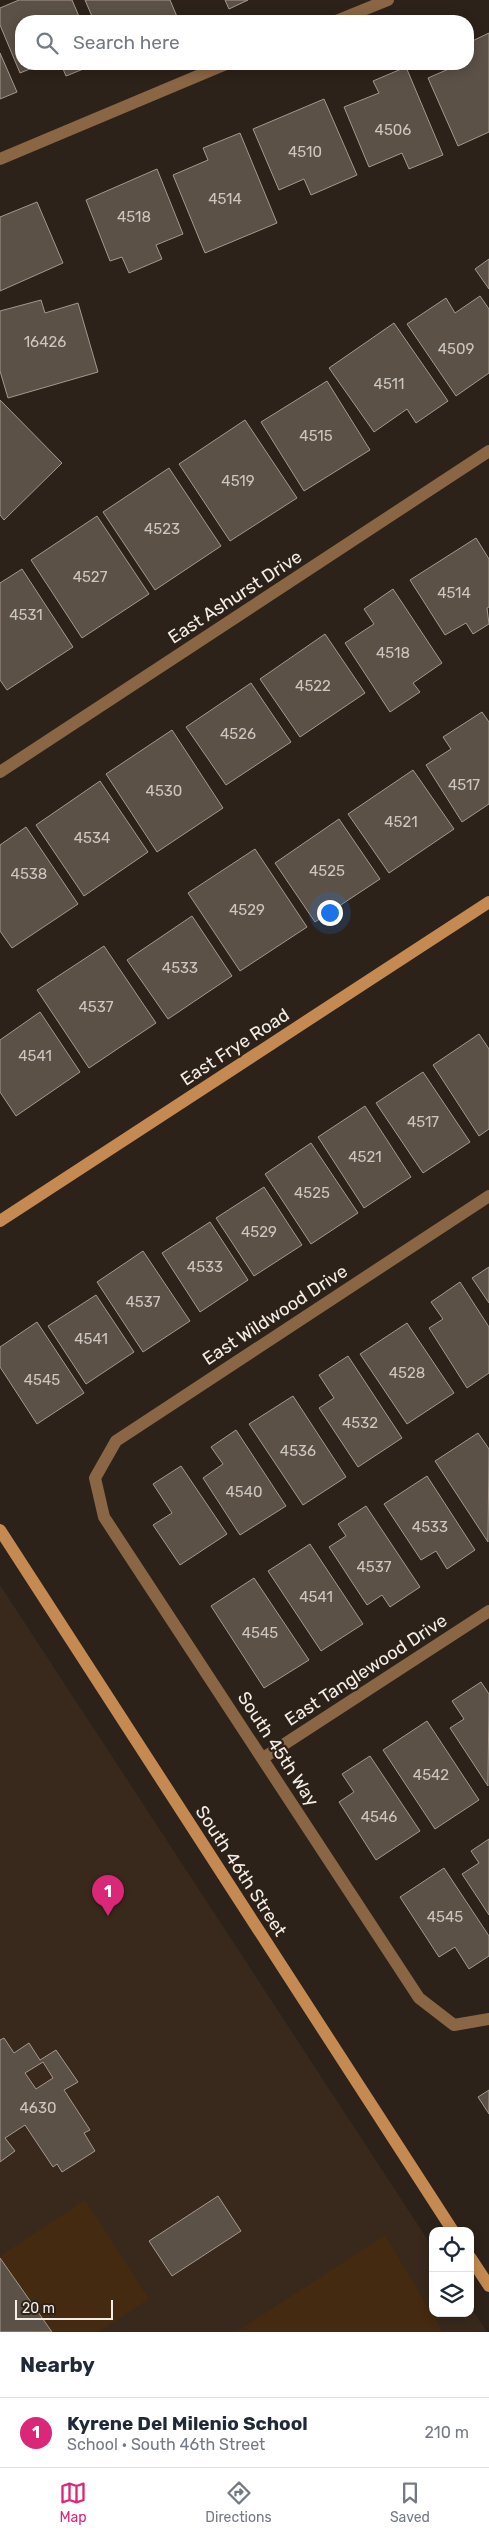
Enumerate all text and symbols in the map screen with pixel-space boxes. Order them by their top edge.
search box [15,15,474,70]
icon: search [33,29,61,57]
text: Search here [73,31,180,54]
house number: 4506 [375,121,411,139]
house number: 4510 [288,143,322,161]
house number: 4514 [208,190,242,208]
house number: 4518 [117,208,151,226]
house number: 16426 [24,333,66,351]
house number: 4509 [438,340,474,358]
house number: 4511 [374,375,404,393]
house number: 4515 [299,427,333,445]
house number: 4519 [221,472,255,490]
house number: 4523 [144,520,180,538]
street label: East Ashurst Drive [164,546,306,648]
house number: 4527 [73,568,108,586]
house number: 4514 [437,584,471,602]
house number: 4531 [9,606,43,624]
house number: 4518 [376,644,410,662]
house number: 4522 [295,677,331,695]
house number: 4526 [220,725,256,743]
house number: 4517 [448,776,480,794]
house number: 4530 [146,782,182,800]
house number: 4521 [384,813,418,831]
house number: 4534 [74,829,110,847]
house number: 4525 [309,862,345,880]
house number: 4538 [11,865,47,883]
your location [317,900,343,926]
house number: 4529 [229,901,265,919]
house number: 4533 [162,959,198,977]
house number: 4537 [79,998,114,1016]
street label: East Frye Road [176,1004,294,1090]
house number: 4541 [18,1047,52,1065]
house number: 4517 [407,1113,439,1131]
house number: 4521 [348,1148,382,1166]
house number: 4525 [294,1184,330,1202]
house number: 4529 [241,1223,277,1241]
house number: 4533 [187,1258,223,1276]
street label: East Wildwood Drive [198,1260,352,1370]
house number: 4537 [126,1293,161,1311]
house number: 4541 [74,1330,108,1348]
house number: 4528 [389,1364,425,1382]
house number: 4545 [24,1371,60,1389]
house number: 4532 [342,1414,378,1432]
house number: 4536 [280,1442,316,1460]
house number: 4540 [225,1483,263,1501]
house number: 4533 [412,1518,448,1536]
house number: 4537 [357,1558,392,1576]
house number: 4541 [299,1588,333,1606]
street label: East Tanglewood Drive [281,1609,451,1731]
house number: 4545 [242,1624,278,1642]
street label: South 45th Way [233,1687,323,1811]
house number: 4542 [413,1766,449,1784]
street label: South 46th Street [191,1802,291,1940]
house number: 4546 [361,1808,397,1826]
pin: 1 [92,1875,124,1916]
house number: 4545 [427,1908,463,1926]
house number: 4630 [20,2099,56,2117]
map controls [429,2227,474,2317]
button: locate [429,2227,474,2272]
button: layers [429,2272,474,2317]
scale bar [15,2297,112,2320]
text: 20 m [22,2300,55,2317]
text: Nearby [20,2352,95,2377]
text: Kyrene Del Milenio School [67,2412,308,2435]
text: 1 [32,2423,40,2442]
text: 210 m [424,2423,469,2442]
text: School · South 46th Street [67,2435,265,2454]
tab: Map [59,2479,87,2526]
tab: Directions [205,2479,272,2526]
tab: Saved [390,2479,430,2526]

